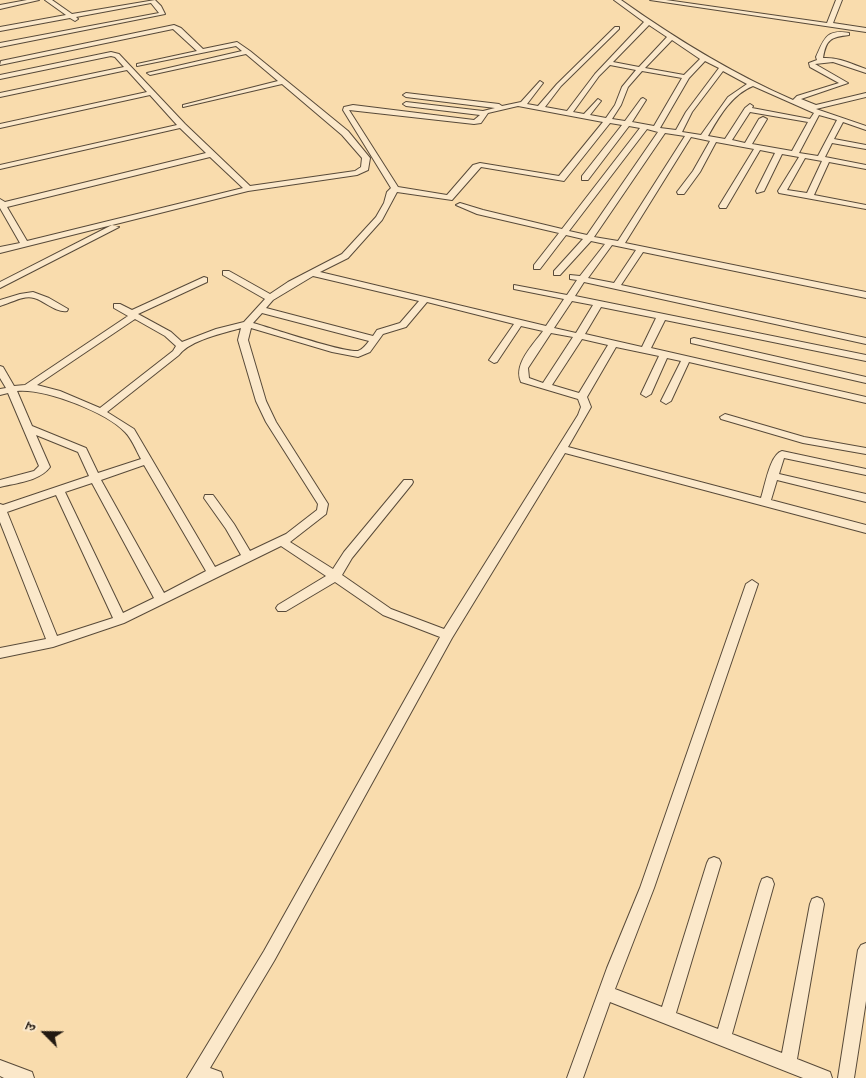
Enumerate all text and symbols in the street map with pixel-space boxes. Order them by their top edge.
north arrow [20,1008,70,1058]
text: उ [22,1020,41,1034]

